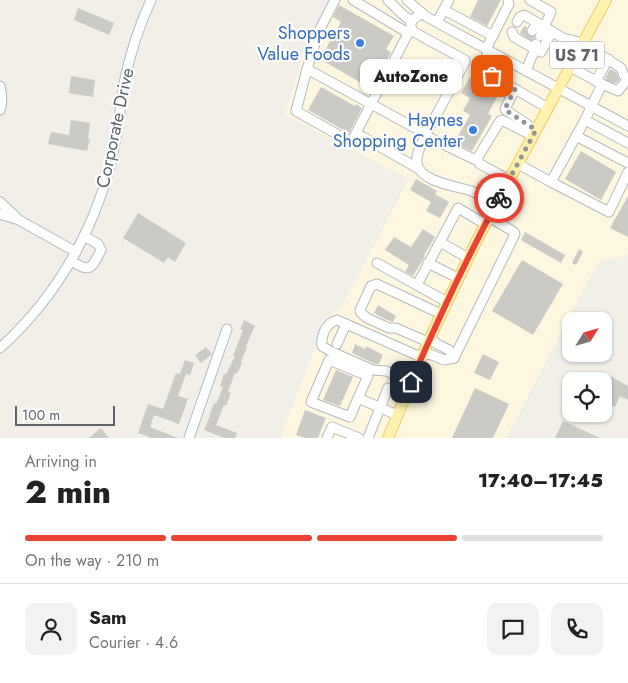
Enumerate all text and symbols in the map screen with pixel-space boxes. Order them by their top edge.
place label: Shoppers Value Foods [257,20,350,67]
marker: Shoppers Value Foods [354,37,366,49]
road number: US 71 [550,42,604,68]
pin [471,55,513,97]
callout: AutoZone [360,58,462,94]
icon: bag [478,62,506,90]
text: AutoZone [374,65,448,88]
street label: Corporate Drive [90,66,140,190]
place label: Haynes Shopping Center [333,107,464,154]
marker: Haynes Shopping Center [467,124,479,136]
courier [474,173,524,223]
icon: bike [485,184,513,212]
north arrow [562,312,612,362]
map controls [562,312,612,422]
pin [390,361,432,403]
icon: home [397,368,425,396]
button: locate [562,372,612,422]
scale bar [15,403,115,426]
text: 100 m [22,405,60,425]
text: Arriving in [25,450,97,473]
text: 17:40–17:45 [478,467,603,494]
text: 2 min [25,469,111,515]
text: On the way · 210 m [25,549,159,572]
button: person [25,603,77,655]
button: chat [487,603,539,655]
button: phone [551,603,603,655]
text: Sam [89,604,127,631]
text: Courier · 4.6 [89,631,178,654]

